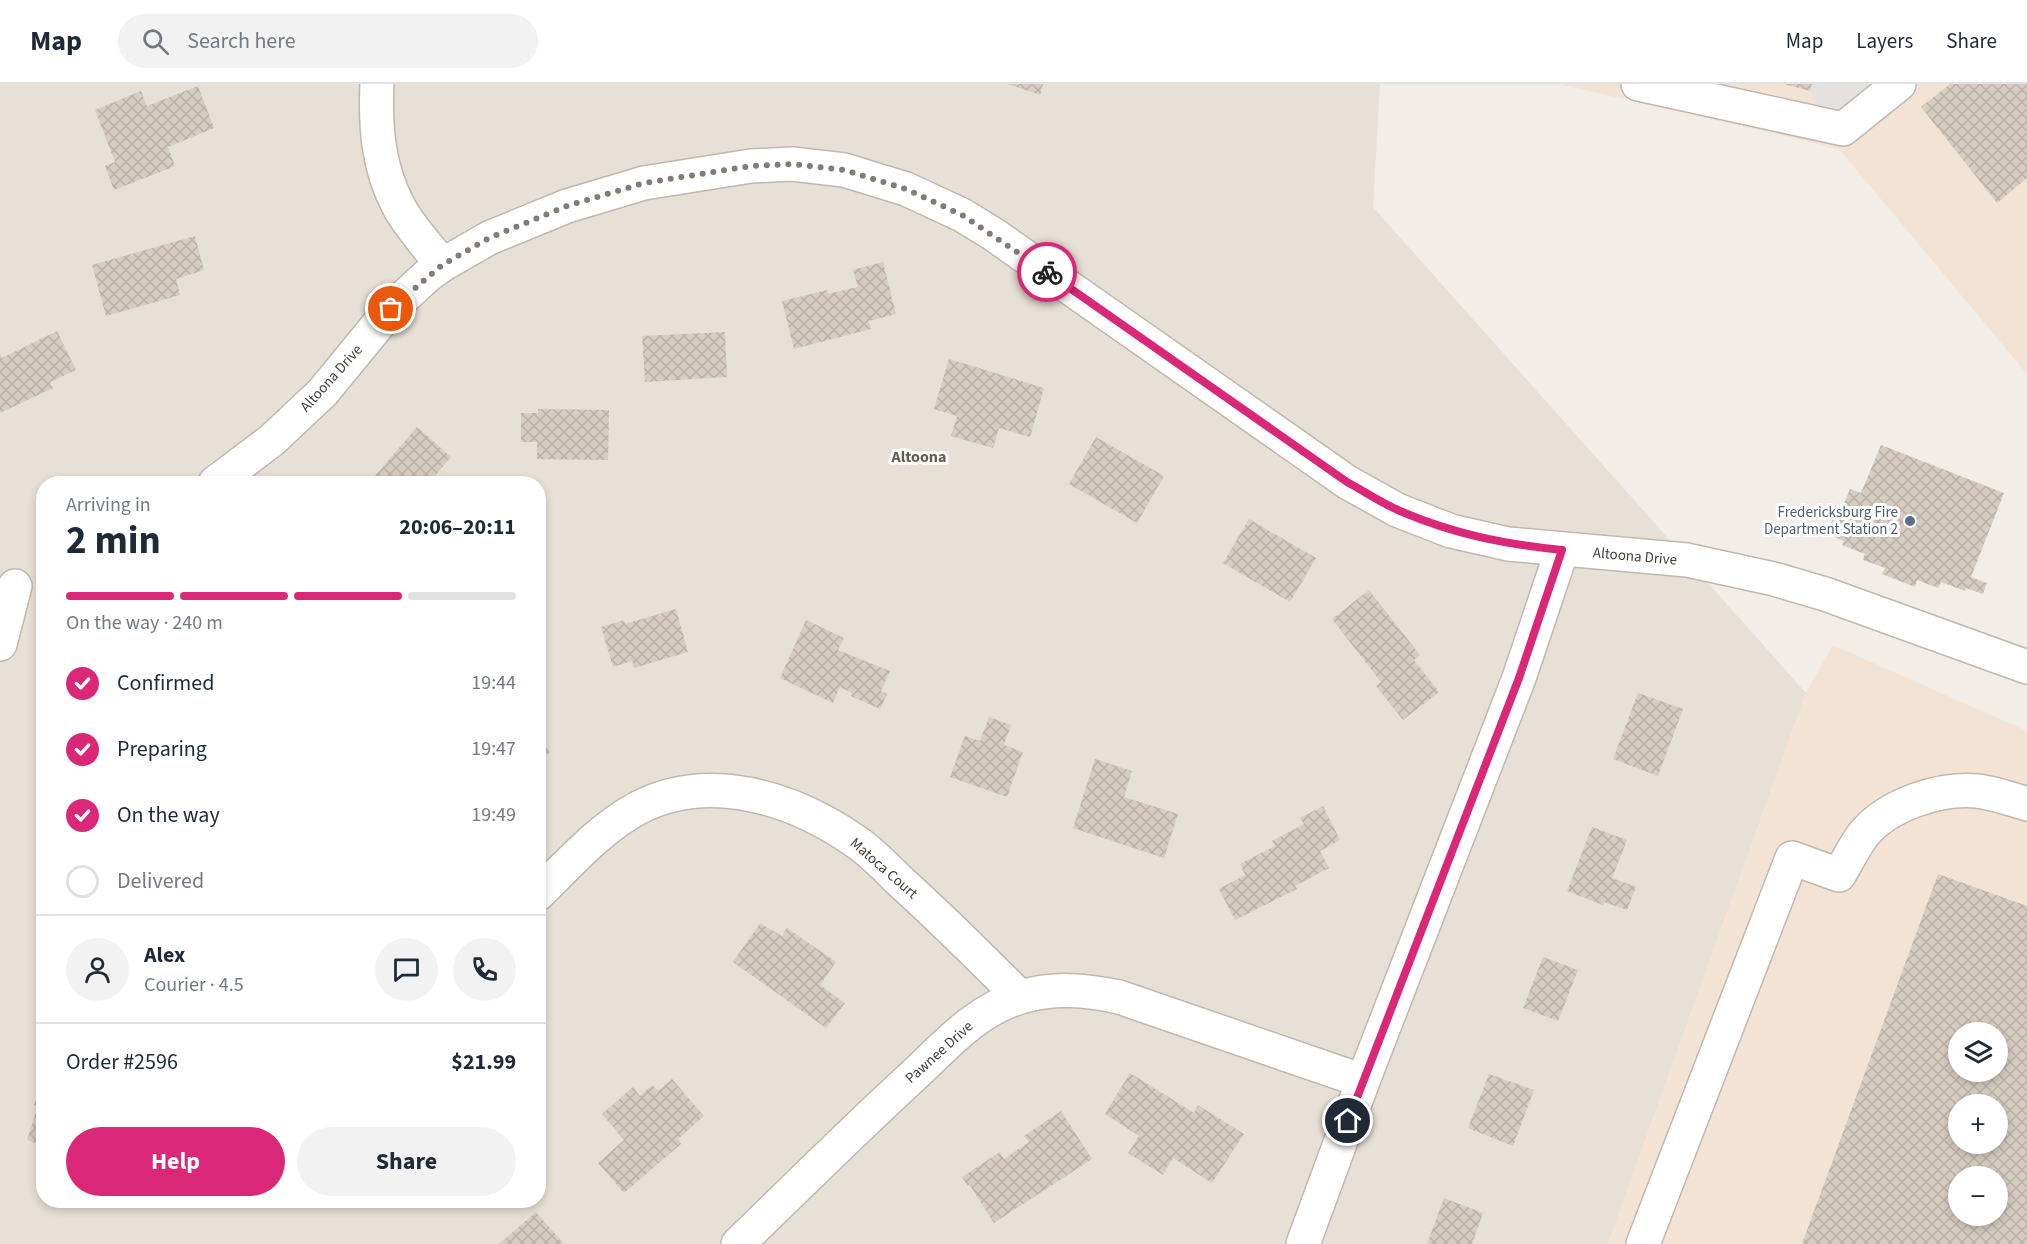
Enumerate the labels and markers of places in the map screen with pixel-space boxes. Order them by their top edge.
pin [365,283,416,334]
place label: Fredericksburg Fire Department Station 2 [1764,502,1898,540]
marker: Fredericksburg Fire Department Station 2 [1903,514,1917,528]
pin [1322,1095,1373,1146]

